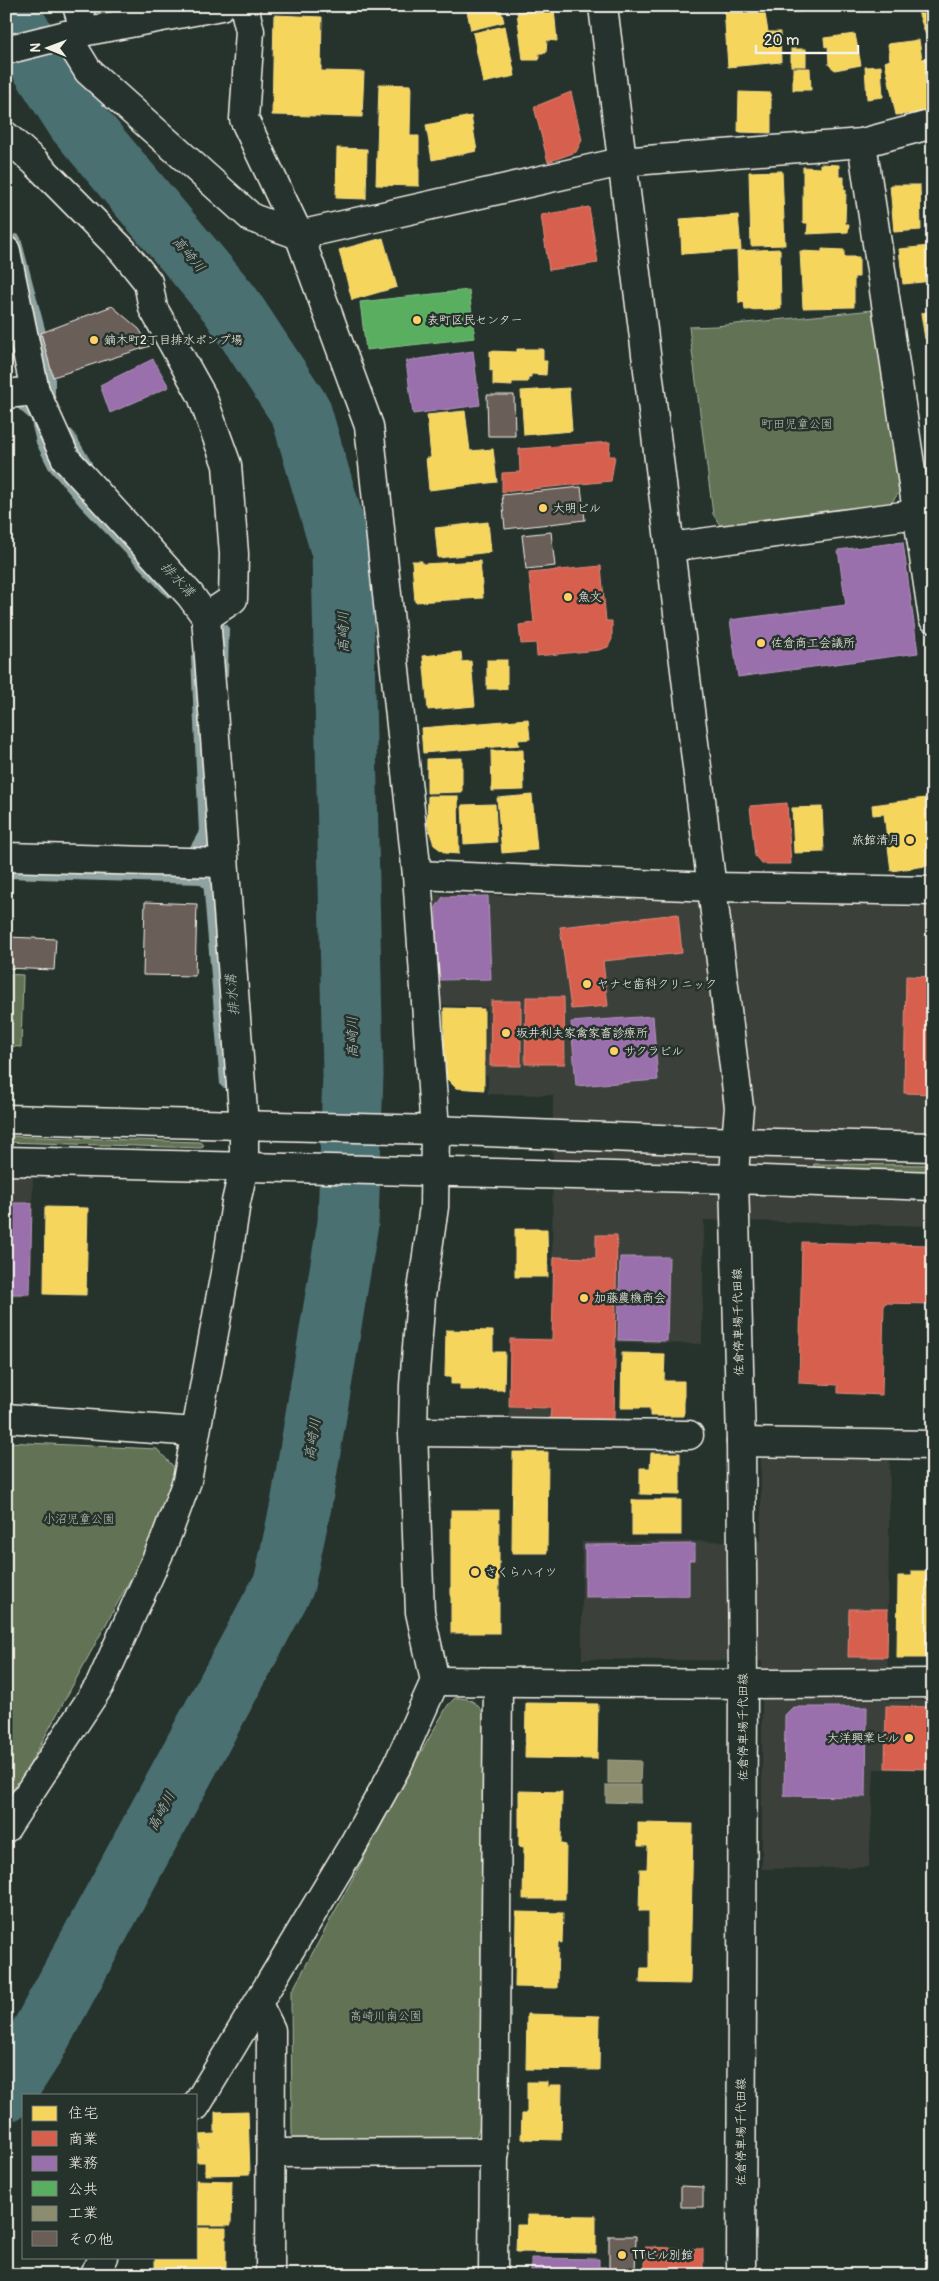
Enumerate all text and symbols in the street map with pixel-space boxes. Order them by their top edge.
north arrow [22,22,72,72]
scale bar [756,22,859,54]
text: 20 m [764,31,799,50]
text: N [27,43,44,53]
water label: 高崎川 [169,233,209,276]
place label: 表町区民センター [427,313,523,328]
marker: 表町区民センター [411,314,423,326]
place label: 鏑木町2丁目排水ポンプ場 [104,333,243,348]
marker: 鏑木町2丁目排水ポンプ場 [88,334,100,346]
park label: 町田児童公園 [761,417,833,432]
place label: 大明ビル [553,501,601,516]
marker: 大明ビル [537,502,549,514]
water label: 排水溝 [157,558,199,601]
place label: 魚文 [578,590,602,605]
marker: 魚文 [562,591,574,603]
water label: 高崎川 [335,611,352,653]
place label: 佐倉商工会議所 [771,636,855,651]
marker: 佐倉商工会議所 [755,637,767,649]
place label: 旅館清月 [852,833,900,848]
marker: 旅館清月 [904,834,916,846]
water label: 排水溝 [222,972,243,1017]
place label: ヤナセ歯科クリニック [597,977,717,992]
marker: ヤナセ歯科クリニック [581,978,593,990]
water label: 高崎川 [344,1016,361,1058]
place label: 坂井利夫家禽家畜診療所 [516,1026,648,1041]
marker: 坂井利夫家禽家畜診療所 [500,1027,512,1039]
place label: サクラビル [624,1044,683,1059]
marker: サクラビル [608,1045,620,1057]
street label: 佐倉停車場千代田線 [730,1268,747,1376]
place label: 加藤農機商会 [594,1291,666,1306]
marker: 加藤農機商会 [578,1292,590,1304]
water label: 高崎川 [301,1417,324,1461]
park label: 小沼児童公園 [43,1512,115,1527]
place label: さくらハイツ [485,1565,557,1580]
marker: さくらハイツ [469,1566,481,1578]
street label: 佐倉停車場千代田線 [736,1673,751,1781]
place label: 大洋興業ビル [827,1731,899,1746]
marker: 大洋興業ビル [903,1732,915,1744]
water label: 高崎川 [144,1789,179,1834]
park label: 高崎川南公園 [350,2009,422,2024]
street label: 佐倉停車場千代田線 [734,2078,749,2186]
legend [22,2094,198,2258]
text: 住宅 [68,2104,98,2123]
text: 商業 [68,2130,98,2149]
text: 業務 [68,2154,98,2173]
text: 公共 [68,2180,98,2199]
text: 工業 [68,2204,98,2223]
text: その他 [68,2230,113,2249]
place label: TTビル別館 [632,2248,693,2263]
marker: TTビル別館 [616,2249,628,2261]

